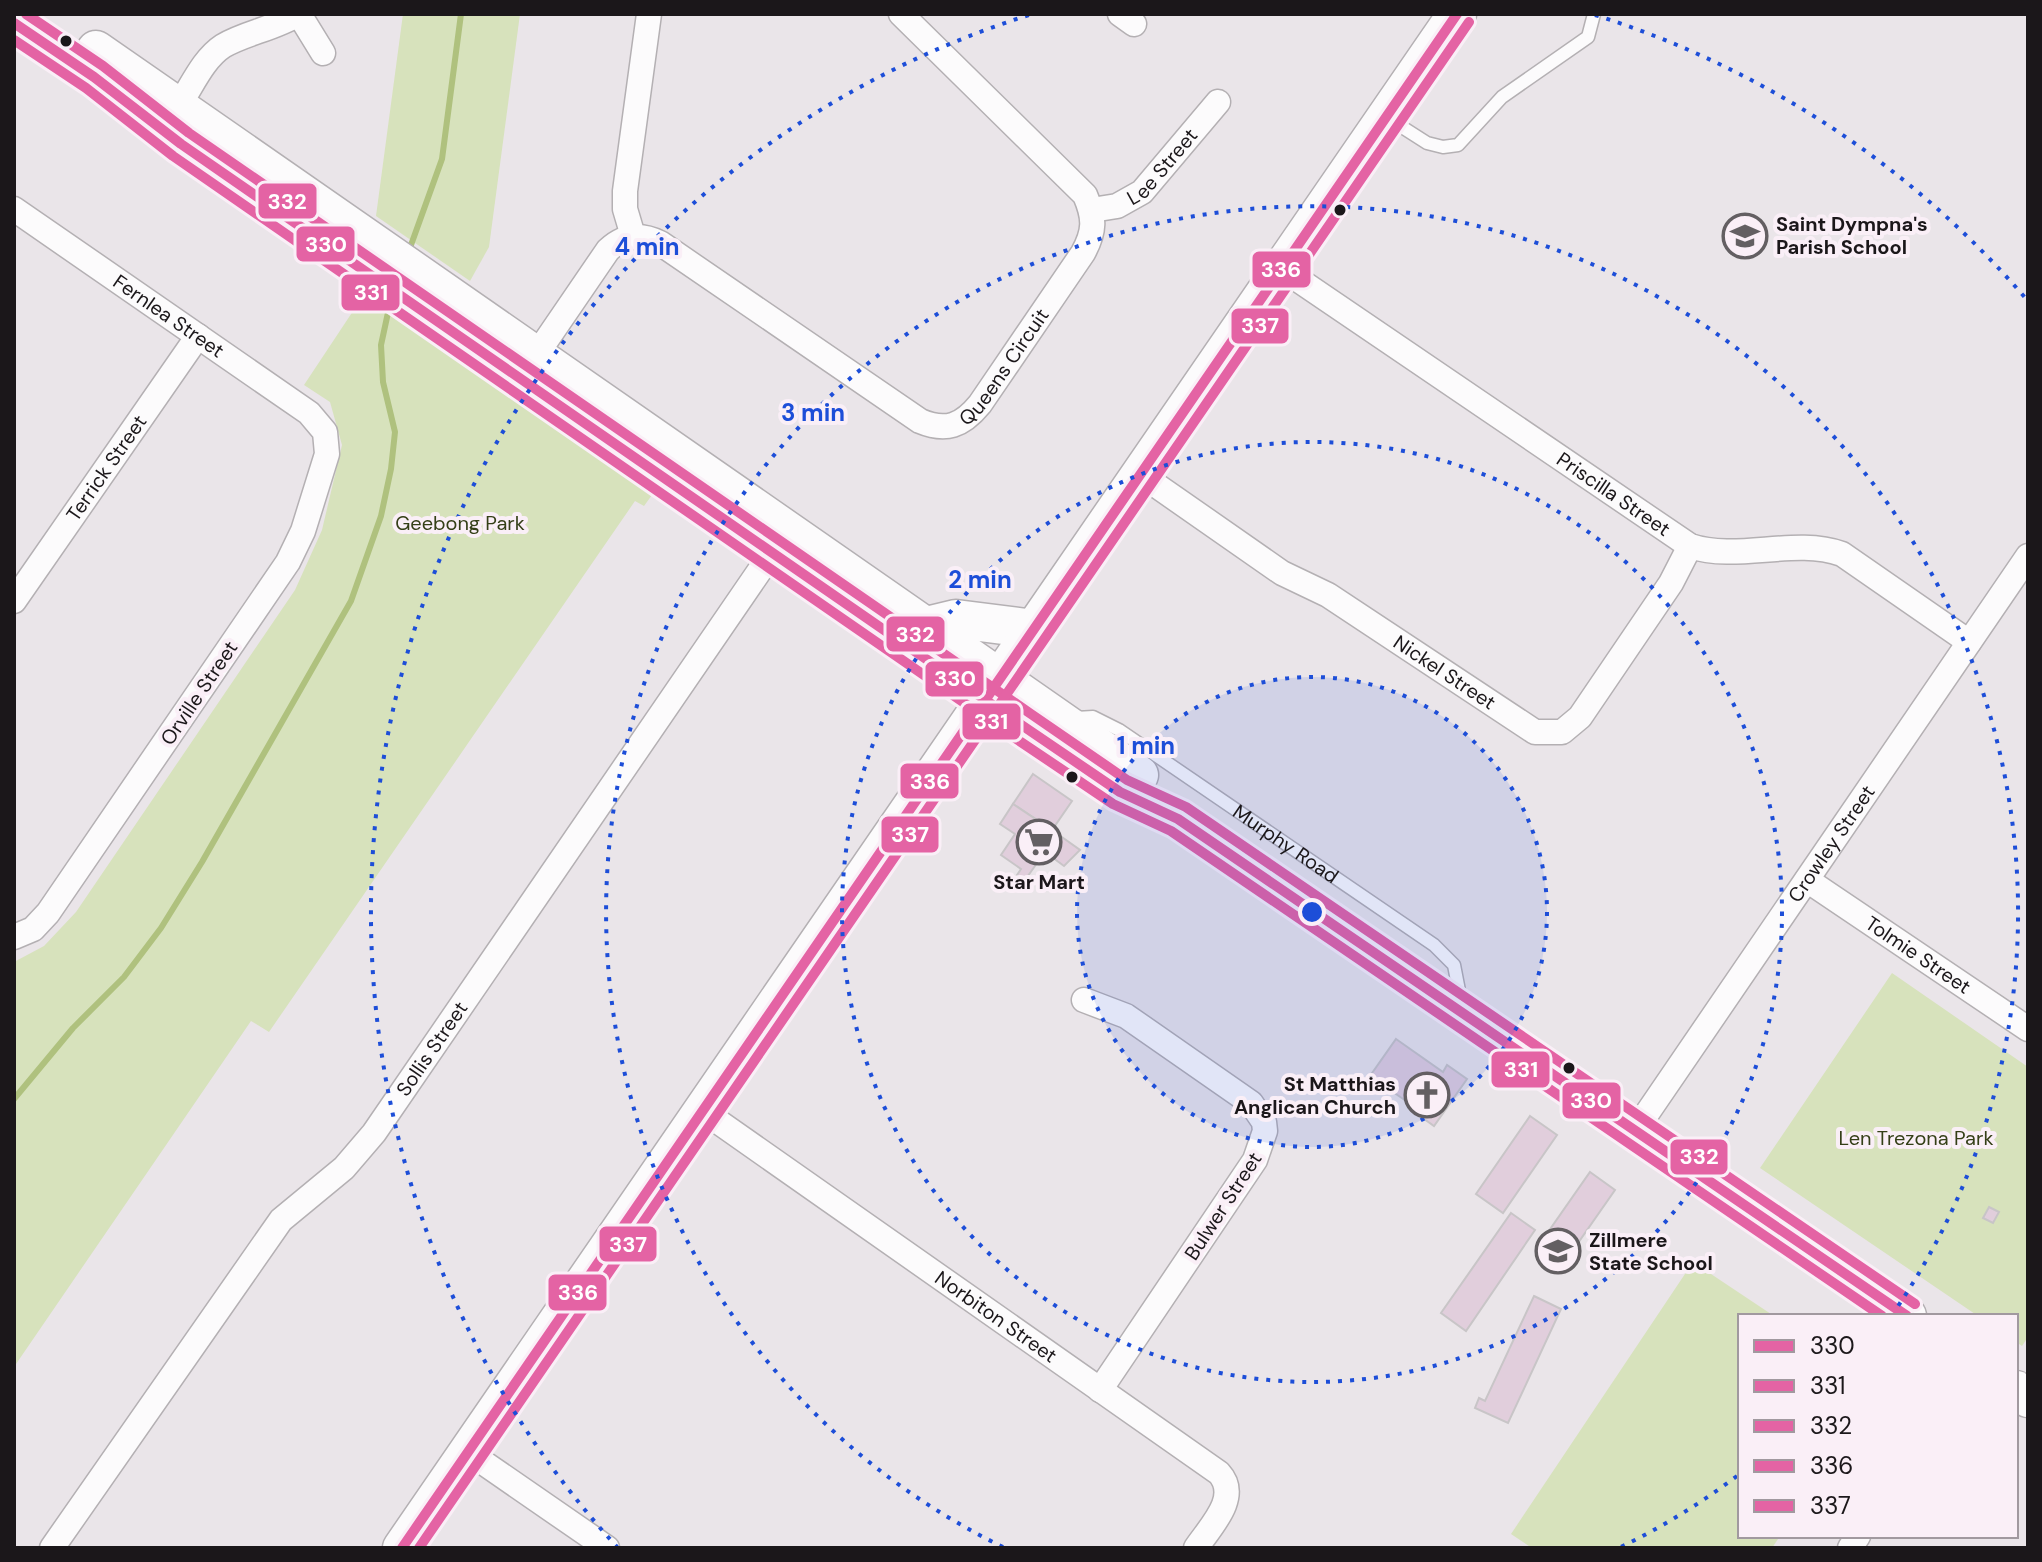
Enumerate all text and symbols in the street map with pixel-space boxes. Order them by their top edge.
unlabelled marker [58,33,74,49]
street label: Lee Street [1122,123,1203,211]
line badge: 332 [257,182,318,220]
text: 332 [267,187,307,216]
unlabelled marker [1332,202,1348,218]
place label: Saint Dympna's Parish School [1776,211,1928,260]
school or university icon: Saint Dympna's Parish School [1721,212,1769,260]
line badge: 330 [295,225,356,263]
text: 330 [305,230,347,259]
text: 4 min [614,231,680,262]
line badge: 336 [1251,250,1312,289]
text: 336 [1261,255,1301,284]
street label: Fernlea Street [108,268,229,363]
line badge: 331 [340,273,401,312]
text: 331 [354,278,388,307]
street label: Queens Circuit [954,303,1055,431]
line badge: 337 [1230,307,1290,345]
text: 337 [1241,311,1279,340]
text: 3 min [781,397,845,428]
street label: Terrick Street [60,409,153,526]
street label: Priscilla Street [1552,446,1676,542]
park label: Geebong Park [395,510,525,536]
text: 2 min [948,564,1012,595]
line badge: 332 [885,615,946,653]
text: 332 [895,620,935,649]
street label: Nickel Street [1389,629,1501,716]
street label: Orville Street [155,636,244,750]
line badge: 330 [924,660,985,698]
text: 330 [934,664,976,693]
line badge: 331 [961,702,1022,741]
text: 331 [974,707,1008,736]
text: 1 min [1117,730,1175,761]
line badge: 336 [899,762,960,800]
text: 336 [910,767,950,796]
unlabelled marker [1064,769,1080,785]
street label: Crowley Street [1782,780,1881,907]
street label: Murphy Road [1228,799,1344,889]
line badge: 337 [880,815,940,854]
supermarket icon: Star Mart [1015,818,1063,866]
text: 337 [891,820,929,849]
place label: Star Mart [993,869,1085,895]
centre of rings [1298,898,1326,926]
street label: Tolmie Street [1860,910,1976,1000]
street label: Sollis Street [390,996,474,1101]
line badge: 331 [1490,1050,1551,1089]
text: 331 [1504,1055,1538,1084]
unlabelled marker [1561,1060,1577,1076]
place label: St Matthias Anglican Church [1234,1071,1396,1120]
church icon: St Matthias Anglican Church [1403,1071,1451,1119]
line badge: 330 [1561,1081,1622,1120]
text: 330 [1570,1086,1612,1115]
park label: Len Trezona Park [1839,1125,1993,1151]
line badge: 332 [1669,1138,1729,1176]
text: 332 [1679,1142,1719,1171]
street label: Bulwer Street [1178,1147,1268,1265]
line badge: 337 [598,1225,658,1263]
school or university icon: Zillmere State School [1534,1227,1582,1275]
place label: Zillmere State School [1589,1227,1713,1276]
text: 337 [609,1230,647,1259]
street label: Norbiton Street [930,1265,1062,1369]
line badge: 336 [547,1273,608,1312]
text: 336 [558,1278,598,1307]
legend [1738,1314,2018,1538]
text: 330 [1810,1330,1855,1361]
text: 331 [1810,1370,1845,1401]
text: 332 [1810,1410,1852,1441]
text: 336 [1810,1450,1853,1481]
text: 337 [1810,1490,1851,1521]

